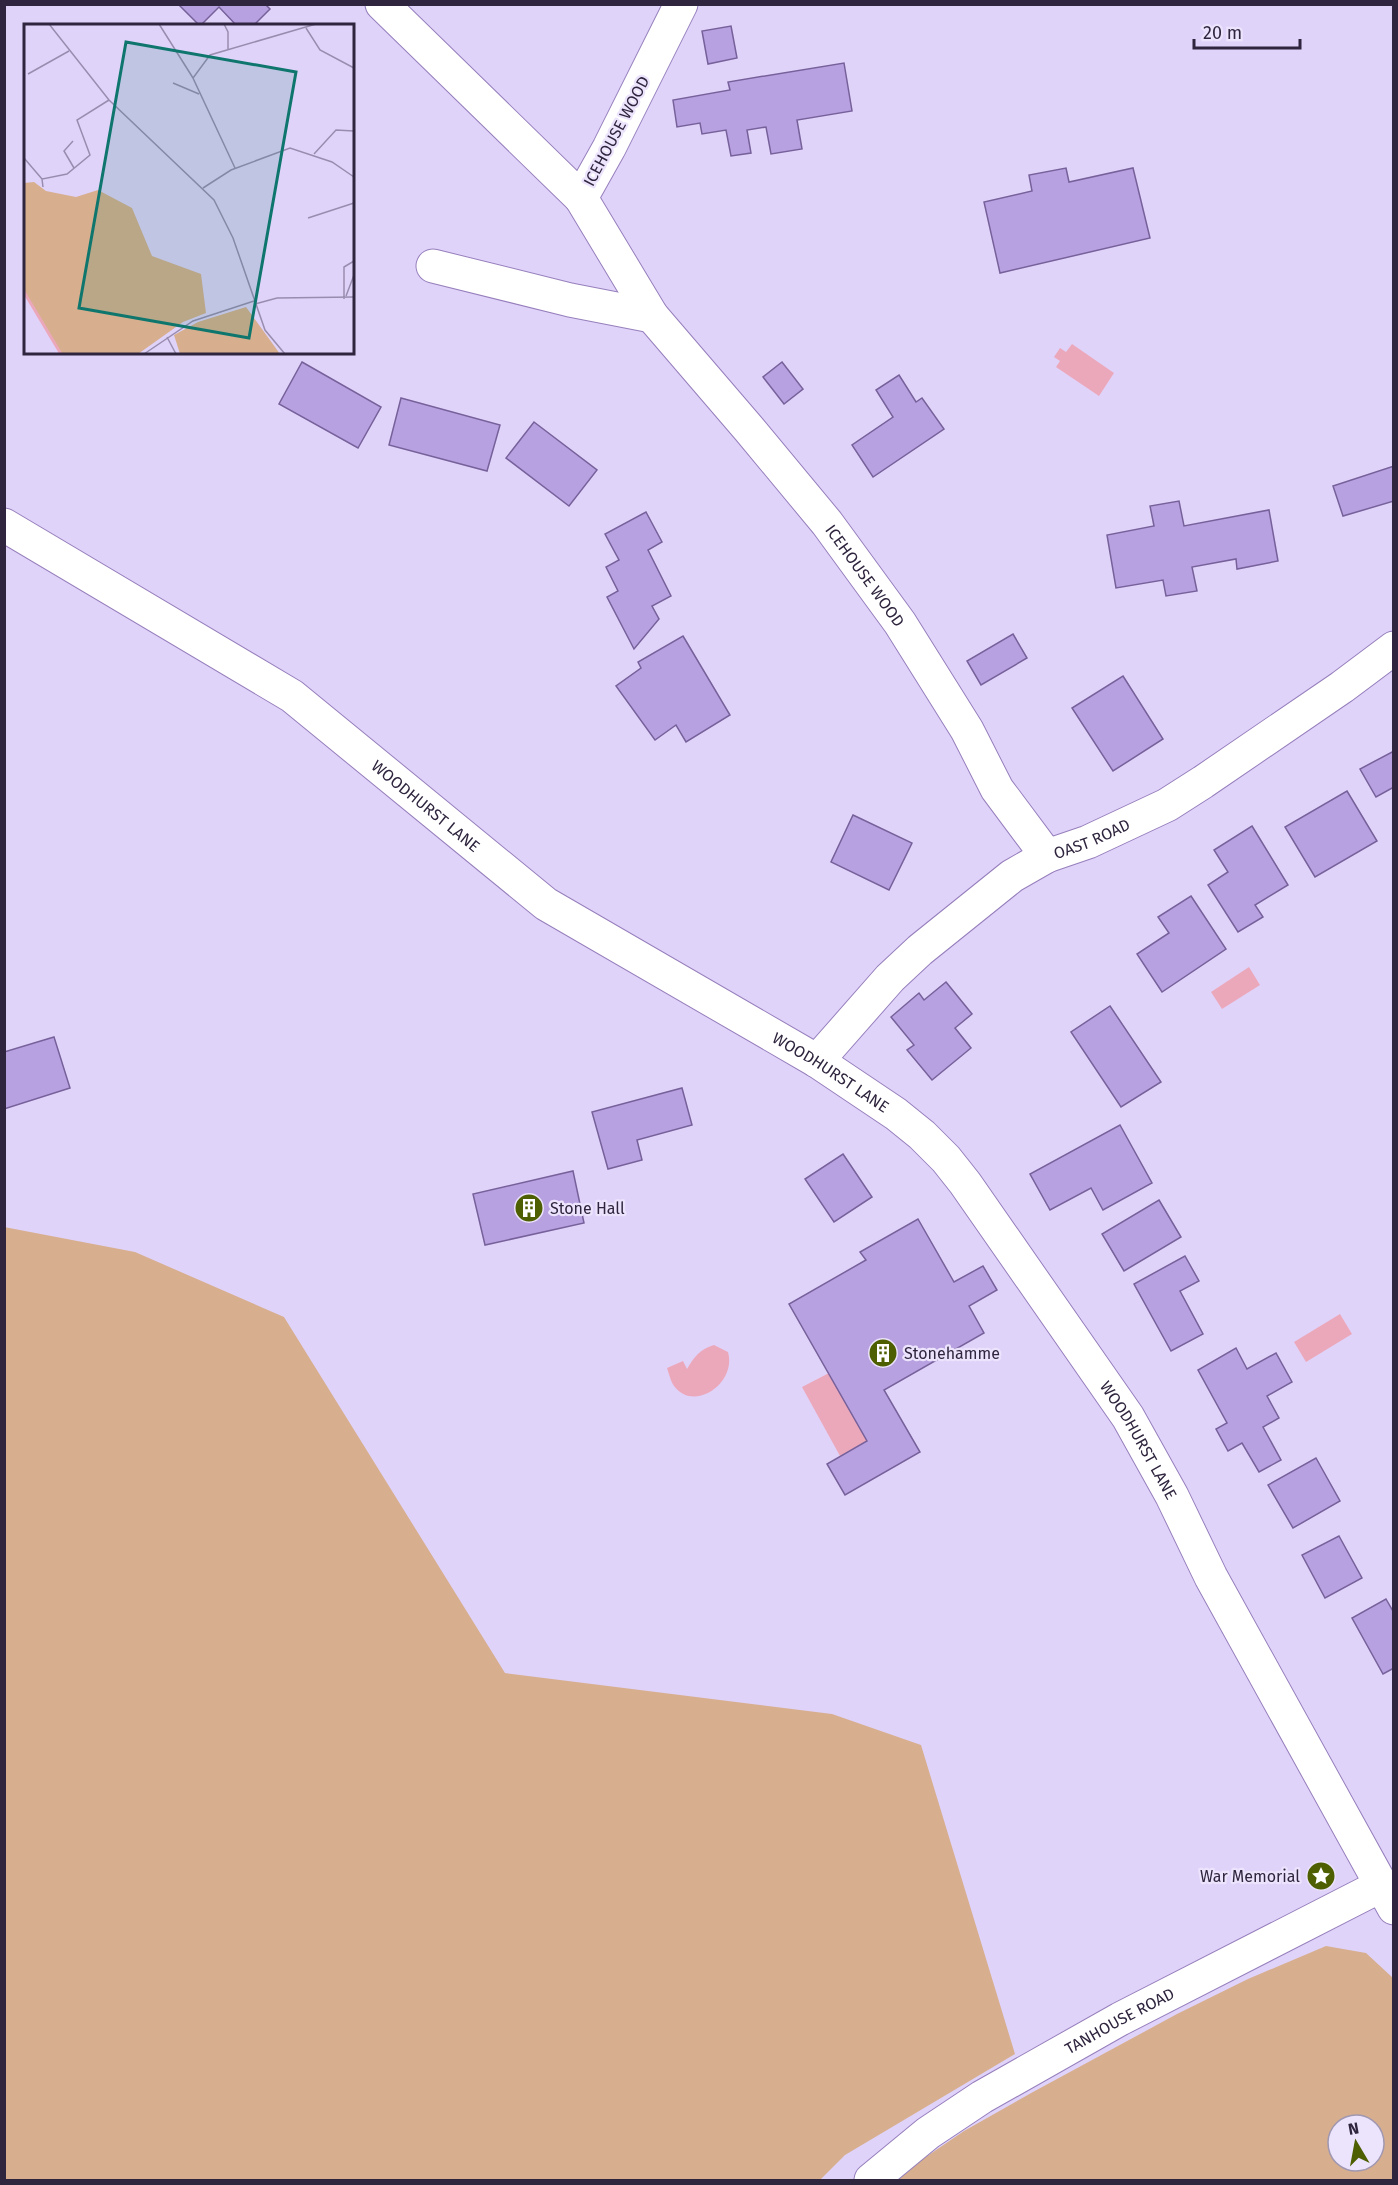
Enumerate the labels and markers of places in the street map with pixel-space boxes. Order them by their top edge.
building icon: Stone Hall [513,1192,545,1224]
place label: Stone Hall [550,1199,625,1218]
building icon: Stonehamme [867,1337,899,1369]
place label: Stonehamme [904,1344,1000,1363]
place icon: War Memorial [1305,1860,1337,1892]
place label: War Memorial [1200,1867,1300,1886]

